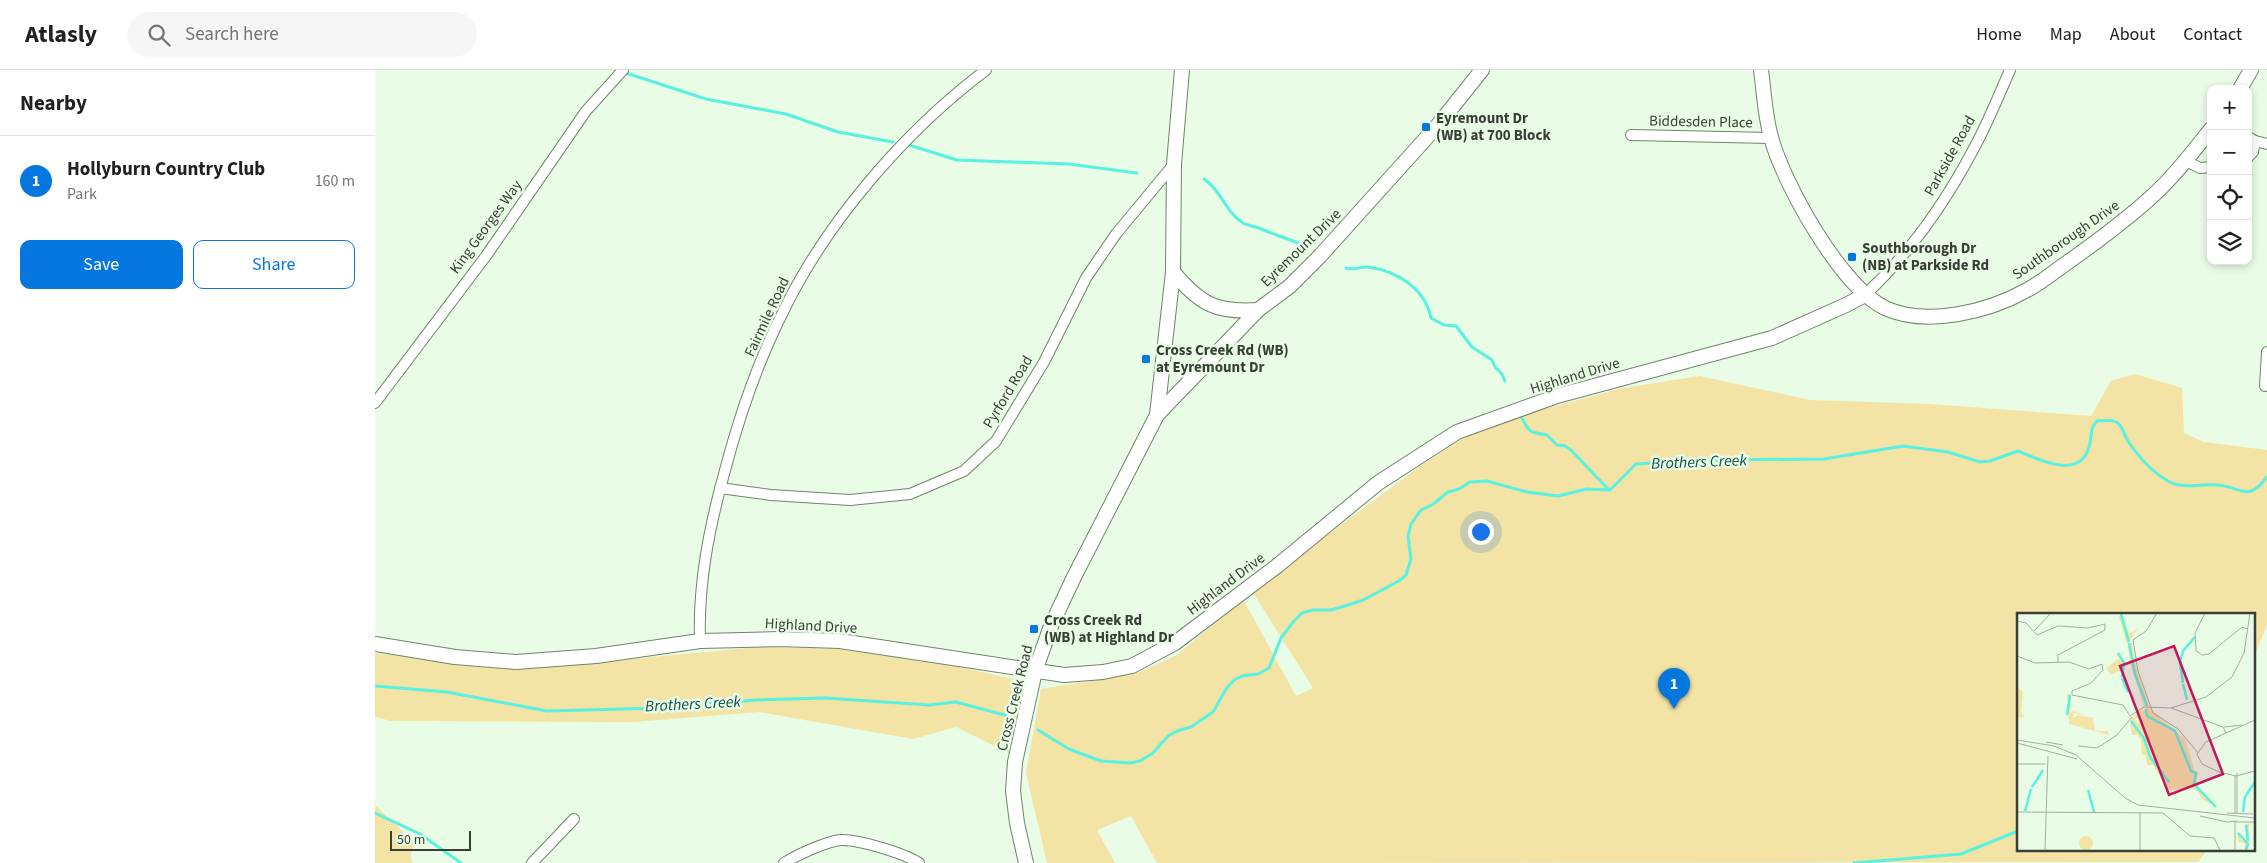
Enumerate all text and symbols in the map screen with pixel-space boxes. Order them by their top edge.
search box [127,12,477,57]
text: Atlasly [25,17,97,52]
icon: search [145,21,173,49]
text: Search here [185,21,279,48]
text: Home [1976,22,2022,47]
text: Map [2050,22,2082,47]
text: About [2110,22,2155,47]
text: Contact [2183,22,2242,47]
map controls [2207,85,2252,265]
button: + [2207,85,2252,130]
text: Nearby [20,88,87,118]
place label: Eyremount Dr (WB) at 700 Block [1436,108,1551,146]
street label: Biddesden Place [1649,111,1753,133]
street label: Parkside Road [1919,112,1981,200]
marker: Eyremount Dr (WB) at 700 Block [1420,121,1432,133]
button: − [2207,130,2252,175]
text: Hollyburn Country Club [67,156,265,183]
text: 1 [32,170,40,192]
text: 160 m [315,170,355,192]
button: locate [2207,175,2252,220]
street label: King Georges Way [445,176,527,278]
text: Park [67,183,97,205]
street label: Southborough Drive [2008,195,2124,285]
street label: Eyremount Drive [1256,204,1346,292]
button: layers [2207,220,2252,265]
place label: Southborough Dr (NB) at Parkside Rd [1862,238,1989,276]
button: Save [20,240,183,289]
button: Share [193,240,355,289]
marker: Southborough Dr (NB) at Parkside Rd [1846,251,1858,263]
street label: Fairmile Road [739,274,795,360]
place label: Cross Creek Rd (WB) at Eyremount Dr [1156,340,1289,378]
street label: Pyrford Road [978,352,1038,432]
street label: Highland Drive [1528,352,1622,400]
marker: Cross Creek Rd (WB) at Eyremount Dr [1140,353,1152,365]
water label: Brothers Creek [1651,449,1748,475]
your location [1468,519,1494,545]
street label: Highland Drive [1183,548,1269,620]
place label: Cross Creek Rd (WB) at Highland Dr [1044,610,1174,648]
street label: Highland Drive [764,613,858,639]
inset map [2017,613,2255,850]
marker: Cross Creek Rd (WB) at Highland Dr [1028,623,1040,635]
street label: Cross Creek Road [992,643,1038,753]
pin: 1 [1658,668,1690,709]
water label: Brothers Creek [645,690,742,717]
scale bar [390,828,471,851]
text: 50 m [397,830,425,850]

